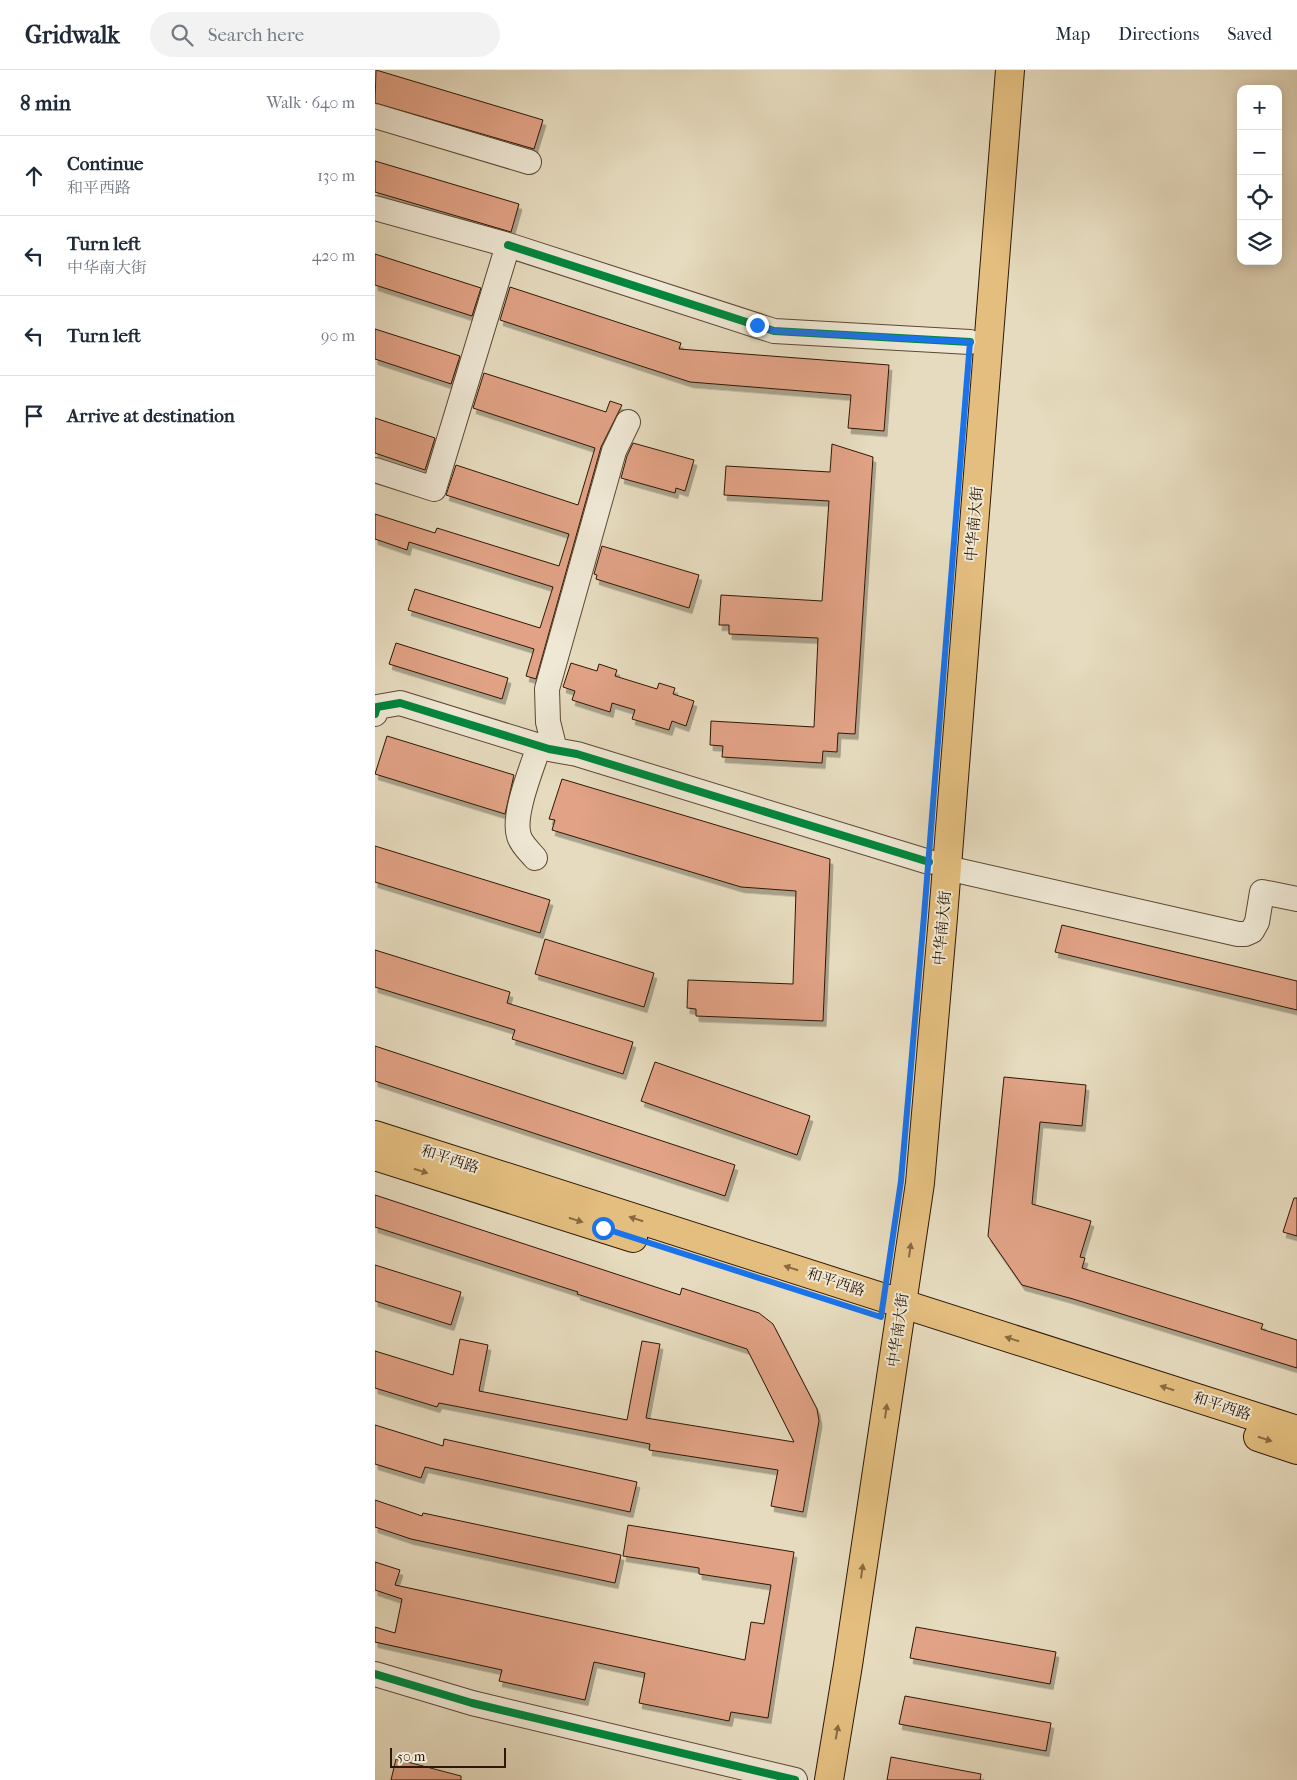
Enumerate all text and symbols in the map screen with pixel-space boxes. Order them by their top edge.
search box [150,12,500,57]
text: Gridwalk [25,21,120,49]
icon: search [168,21,196,49]
text: Search here [208,24,304,46]
text: Map [1056,24,1090,45]
text: Directions [1118,24,1199,45]
text: Saved [1227,24,1272,45]
map controls [1237,85,1282,265]
button: + [1237,85,1282,130]
text: 8 min [20,91,71,115]
text: Walk · 640 m [267,93,355,112]
button: − [1237,130,1282,175]
text: Continue [67,153,143,175]
icon: ahead [20,162,48,190]
text: 130 m [317,166,355,185]
button: locate [1237,175,1282,220]
text: 和平西路 [67,178,131,197]
button: layers [1237,220,1282,265]
text: Turn left [67,233,141,255]
icon: left [20,242,48,270]
text: 420 m [312,246,355,265]
text: 中华南大街 [67,258,147,277]
route end [746,314,769,337]
icon: left [20,322,48,350]
text: Turn left [67,325,141,347]
text: 90 m [321,326,355,345]
icon: arrive [20,402,48,430]
text: Arrive at destination [67,405,235,427]
street label: 中华南大街 [962,486,986,562]
street label: 中华南大街 [930,890,954,966]
street label: 和平西路 [419,1141,481,1177]
one-way arrow [414,1167,429,1175]
one-way arrow [628,1214,643,1222]
one-way arrow [569,1216,584,1224]
route start [592,1217,615,1240]
one-way arrow [906,1242,914,1258]
one-way arrow [783,1264,798,1272]
street label: 和平西路 [805,1264,867,1300]
street label: 中华南大街 [884,1292,912,1368]
one-way arrow [1005,1335,1020,1342]
one-way arrow [1160,1384,1175,1392]
street label: 和平西路 [1191,1388,1253,1424]
one-way arrow [882,1402,890,1418]
one-way arrow [1257,1436,1272,1444]
one-way arrow [858,1563,866,1579]
one-way arrow [833,1724,841,1740]
scale bar [390,1745,506,1768]
text: 50 m [397,1748,425,1765]

